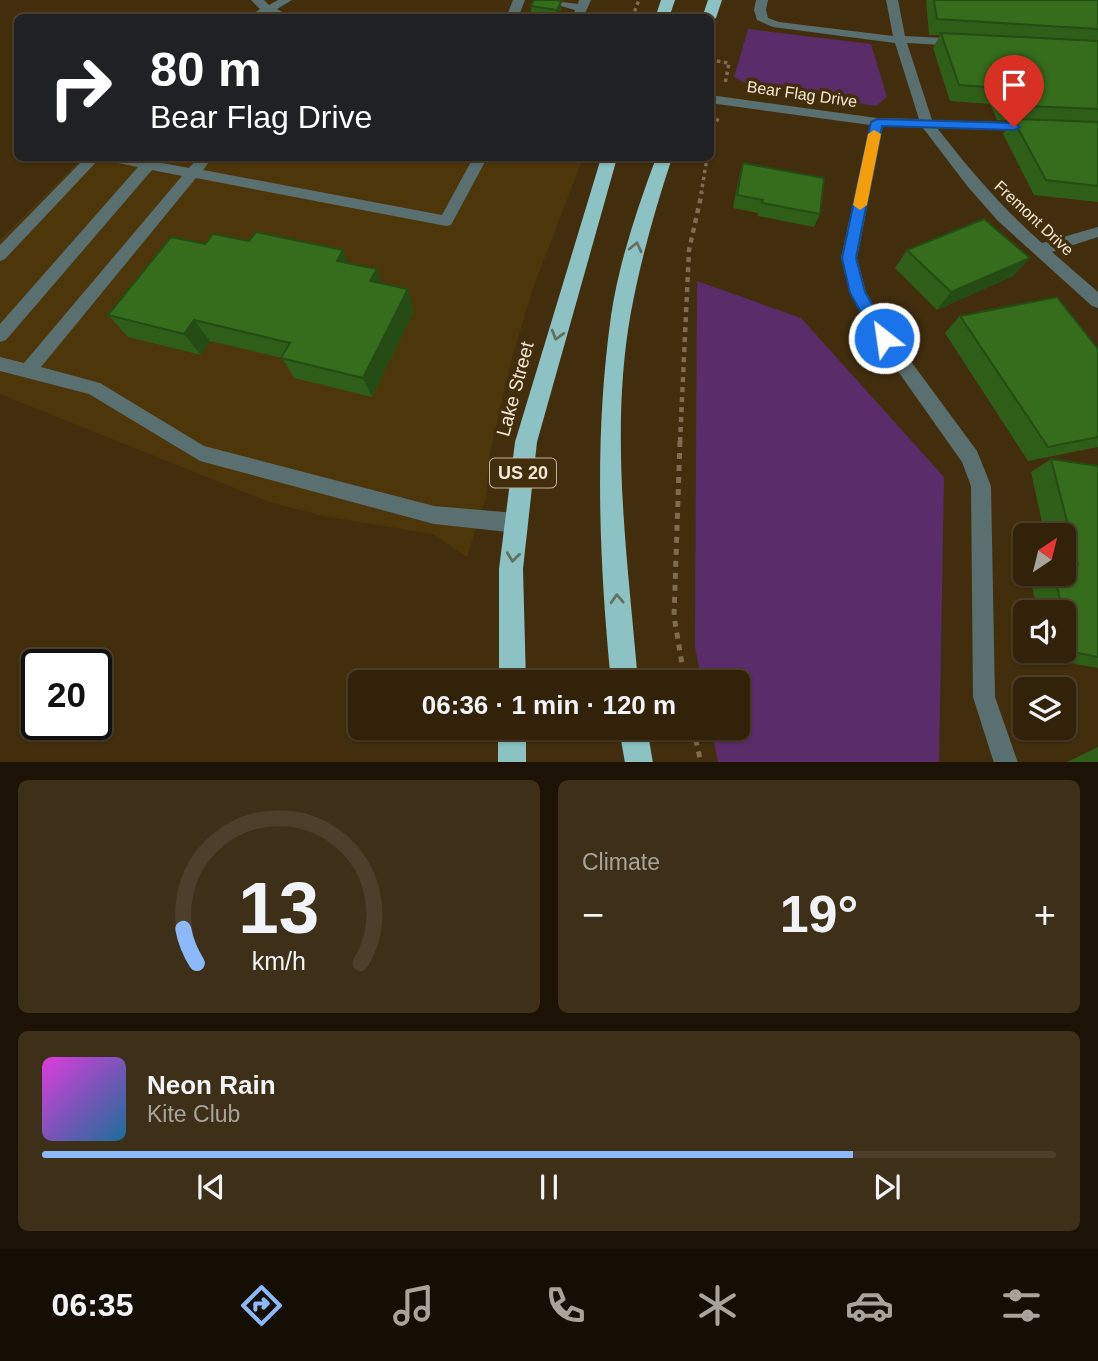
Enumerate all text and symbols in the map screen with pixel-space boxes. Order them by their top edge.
icon: right [35,42,126,133]
text: 80 m [150,42,262,96]
pin [984,55,1044,127]
icon: arrive [995,66,1033,104]
street label: Bear Flag Drive [746,78,858,110]
text: Bear Flag Drive [150,99,372,135]
street label: Fremont Drive [991,177,1077,259]
one-way arrow [628,241,643,253]
position arrow [847,301,921,375]
one-way arrow [551,329,566,341]
street label: Lake Street [492,339,538,439]
road number: US 20 [490,458,556,488]
north arrow [1013,523,1076,586]
map controls [1013,523,1076,740]
one-way arrow [505,552,520,563]
one-way arrow [610,593,625,604]
button: sound [1013,600,1076,663]
speed limit sign: 20 [21,649,112,740]
button: layers [1013,677,1076,740]
text: 06:36 · 1 min · 120 m [422,690,676,720]
text: Climate [582,849,660,875]
text: 13 [239,867,319,948]
text: 19° [780,885,858,943]
text: − [582,894,604,936]
text: + [1034,894,1056,936]
text: km/h [252,946,306,974]
text: Neon Rain [147,1070,276,1100]
text: Kite Club [147,1101,240,1127]
icon: previous [192,1168,230,1206]
icon: pause [530,1168,568,1206]
icon: next [868,1168,906,1206]
icon: directions [237,1281,286,1330]
icon: music [389,1281,438,1330]
icon: phone [541,1281,590,1330]
icon: climate [693,1281,742,1330]
icon: car [845,1281,894,1330]
icon: filters [997,1281,1046,1330]
text: 06:35 [52,1287,133,1323]

